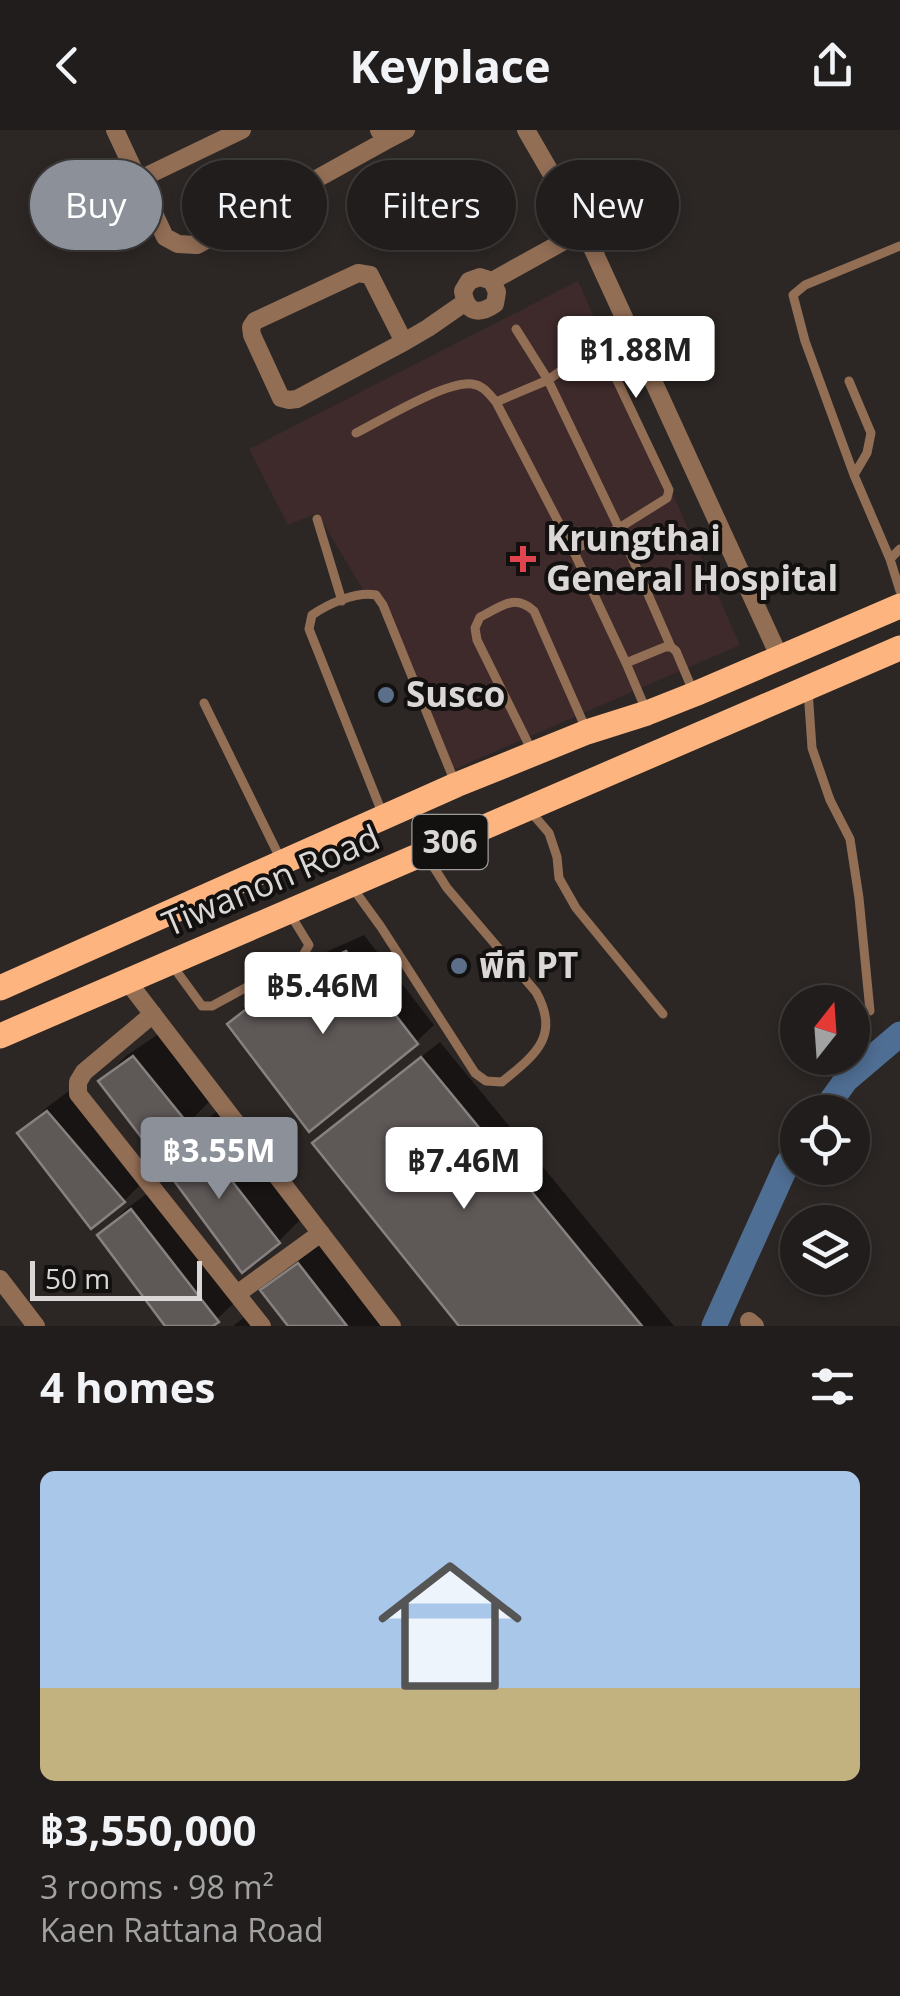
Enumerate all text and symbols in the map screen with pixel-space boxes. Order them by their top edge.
text: Keyplace [349,35,551,96]
icon: back [40,38,95,93]
icon: share [805,38,860,93]
chip: Buy [30,160,162,250]
chip: Rent [182,160,327,250]
chip: Filters [347,160,516,250]
chip: New [536,160,679,250]
pin: ฿1.88M [555,316,717,401]
text: ฿1.88M [580,327,692,370]
place label: Krungthai General Hospital [546,514,838,601]
marker: Krungthai General Hospital [510,546,536,572]
place label: Susco [406,670,505,717]
marker: Susco [375,684,397,706]
street label: Tiwanon Road [155,813,386,946]
road number: 306 [412,815,488,869]
place label: พีที PT [479,941,578,988]
pin: ฿5.46M [242,952,404,1037]
marker: พีที PT [448,955,470,977]
text: ฿5.46M [267,963,379,1006]
north arrow [780,985,870,1075]
map controls [780,985,870,1295]
button: locate [780,1095,870,1185]
pin: ฿3.55M [138,1117,300,1202]
pin: ฿7.46M [383,1127,545,1212]
text: ฿3.55M [163,1128,275,1171]
text: ฿7.46M [408,1138,520,1181]
button: layers [780,1205,870,1295]
scale bar [30,1256,202,1300]
text: 50 m [45,1259,110,1297]
text: 4 homes [40,1358,215,1415]
icon: filters [805,1359,860,1414]
icon: home [360,1536,540,1716]
text: ฿3,550,000 [40,1801,256,1858]
text: 3 rooms · 98 m² [40,1865,274,1908]
text: Kaen Rattana Road [40,1908,323,1951]

